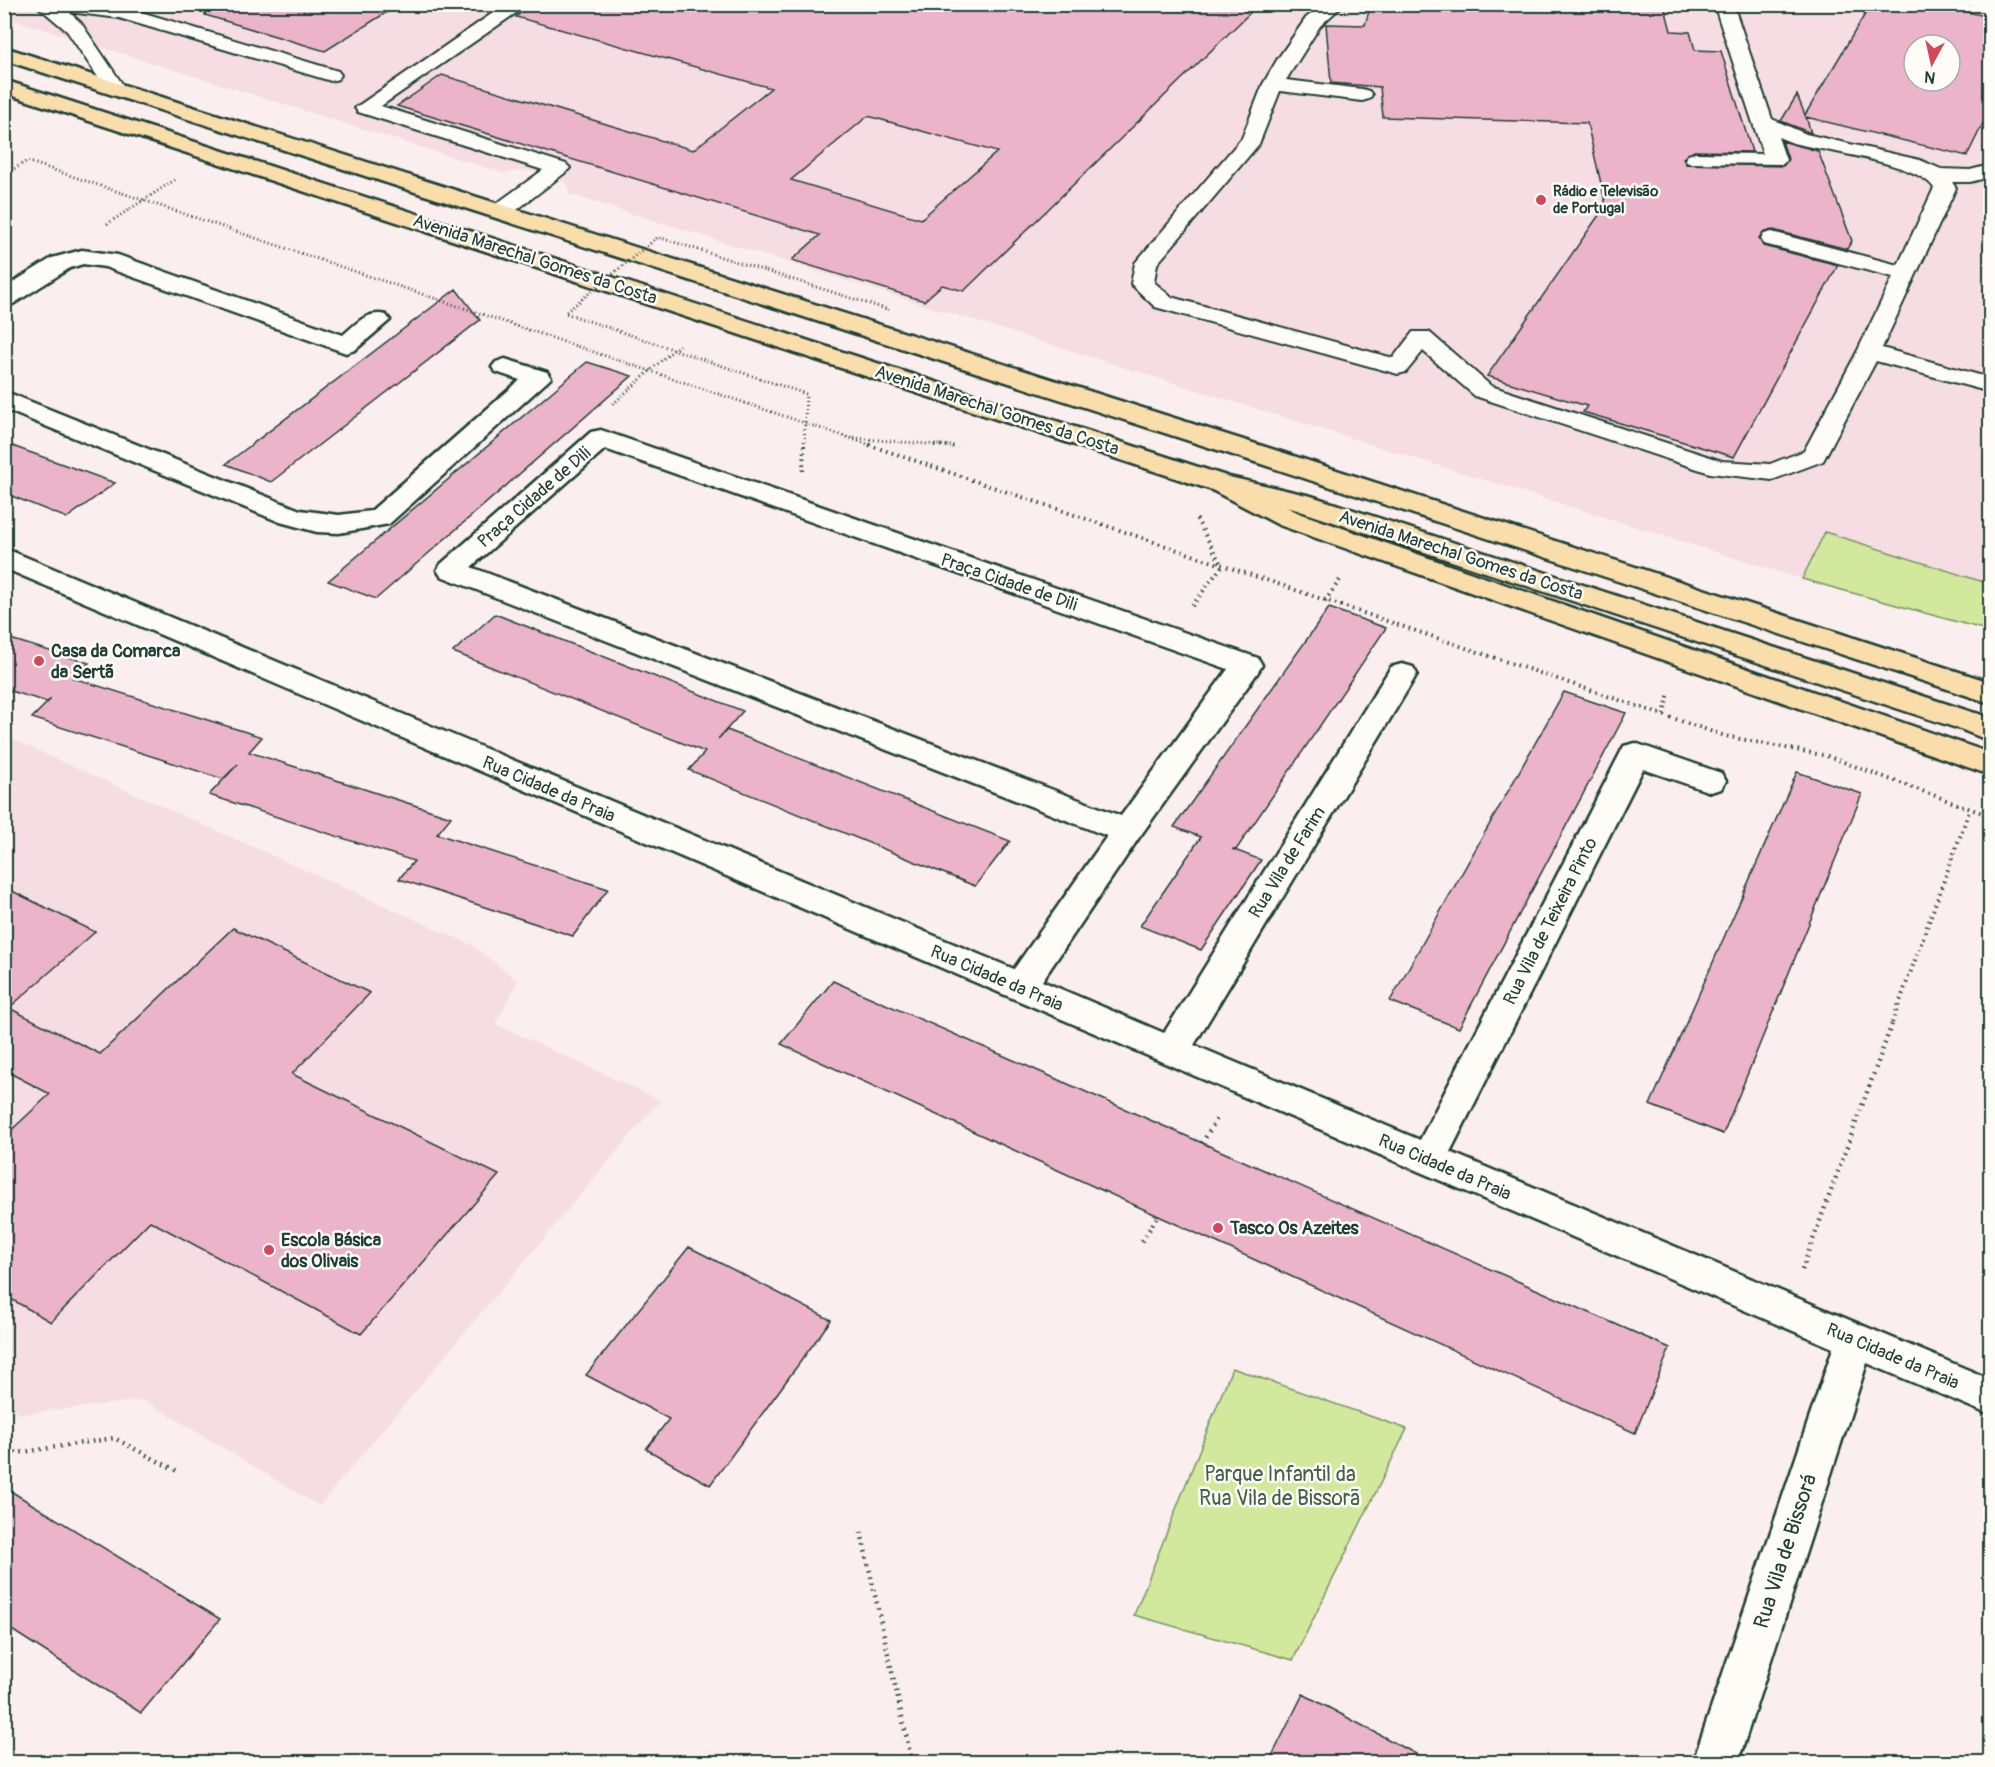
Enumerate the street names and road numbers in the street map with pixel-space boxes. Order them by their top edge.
street label: Avenida Marechal Gomes da Costa [410,209,660,310]
street label: Avenida Marechal Gomes da Costa [872,360,1122,461]
street label: Praça Cidade de Dili [473,442,596,553]
street label: Avenida Marechal Gomes da Costa [1336,505,1586,606]
street label: Praça Cidade de Dili [937,548,1080,617]
street label: Rua Cidade da Praia [479,751,619,828]
street label: Rua Vila de Farim [1244,802,1331,922]
street label: Rua Vila de Teixeira Pinto [1498,833,1603,1009]
street label: Rua Cidade da Praia [927,940,1067,1017]
street label: Rua Cidade da Praia [1375,1129,1515,1206]
street label: Rua Cidade da Praia [1823,1318,1963,1395]
street label: Rua Vila de Bissorá [1748,1470,1823,1632]

